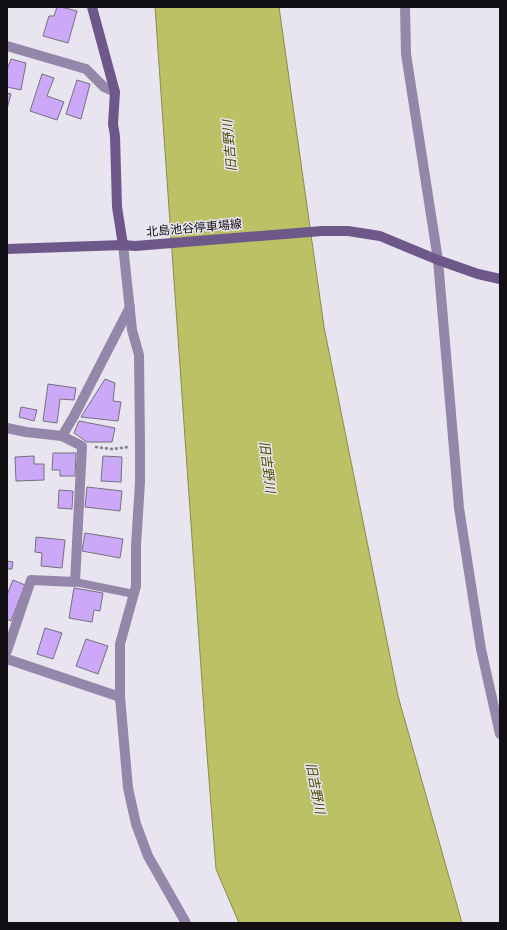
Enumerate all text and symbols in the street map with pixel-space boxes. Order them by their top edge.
water label: 旧吉野川 [219,117,239,173]
street label: 北島池谷停車場線 [145,216,242,239]
water label: 旧吉野川 [257,440,279,496]
water label: 旧吉野川 [303,761,329,817]

